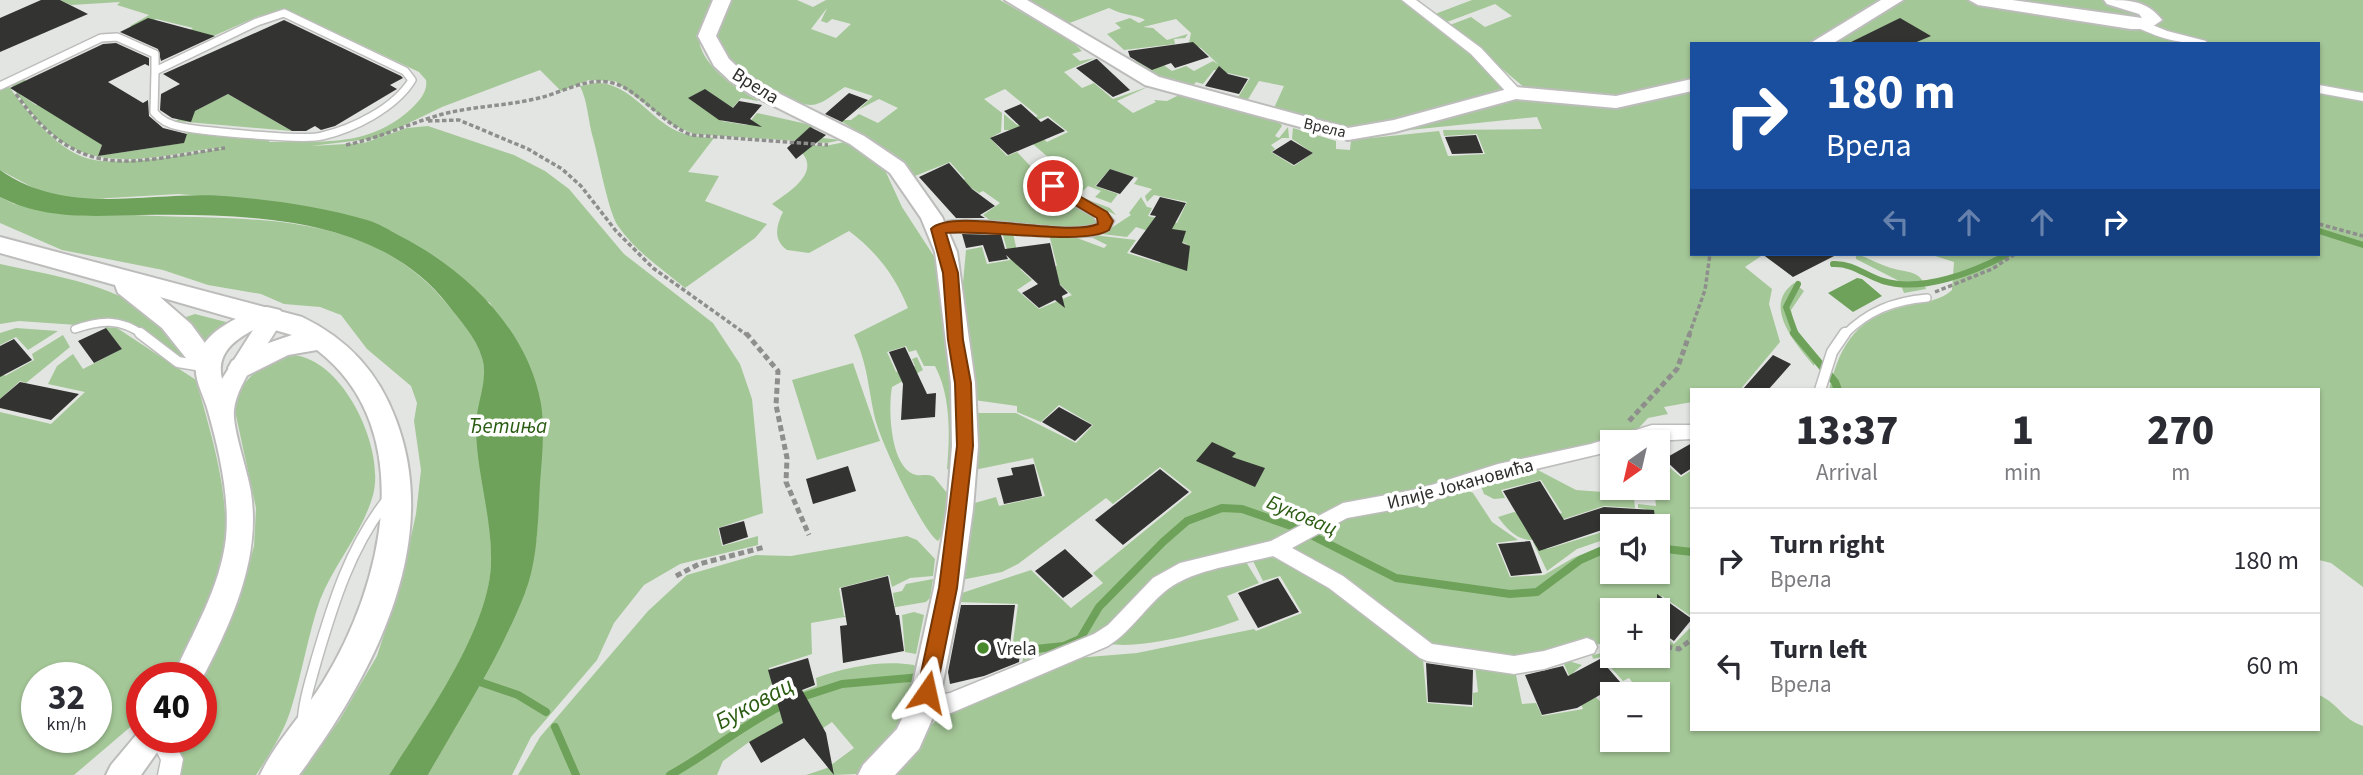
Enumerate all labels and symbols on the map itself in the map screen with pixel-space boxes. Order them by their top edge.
street label: Врела [727,61,784,111]
street label: Врела [1301,112,1348,144]
pin [1023,156,1083,216]
water label: Ђетиња [469,411,547,441]
north arrow [1600,430,1670,500]
street label: Илије Јокановића [1384,452,1537,517]
water label: Буковац [1262,487,1342,543]
place label: Vrela [997,636,1037,663]
marker: Vrela [975,640,991,656]
position arrow [890,655,964,729]
speed limit sign: 40 [126,662,217,753]
water label: Буковац [709,668,800,739]

